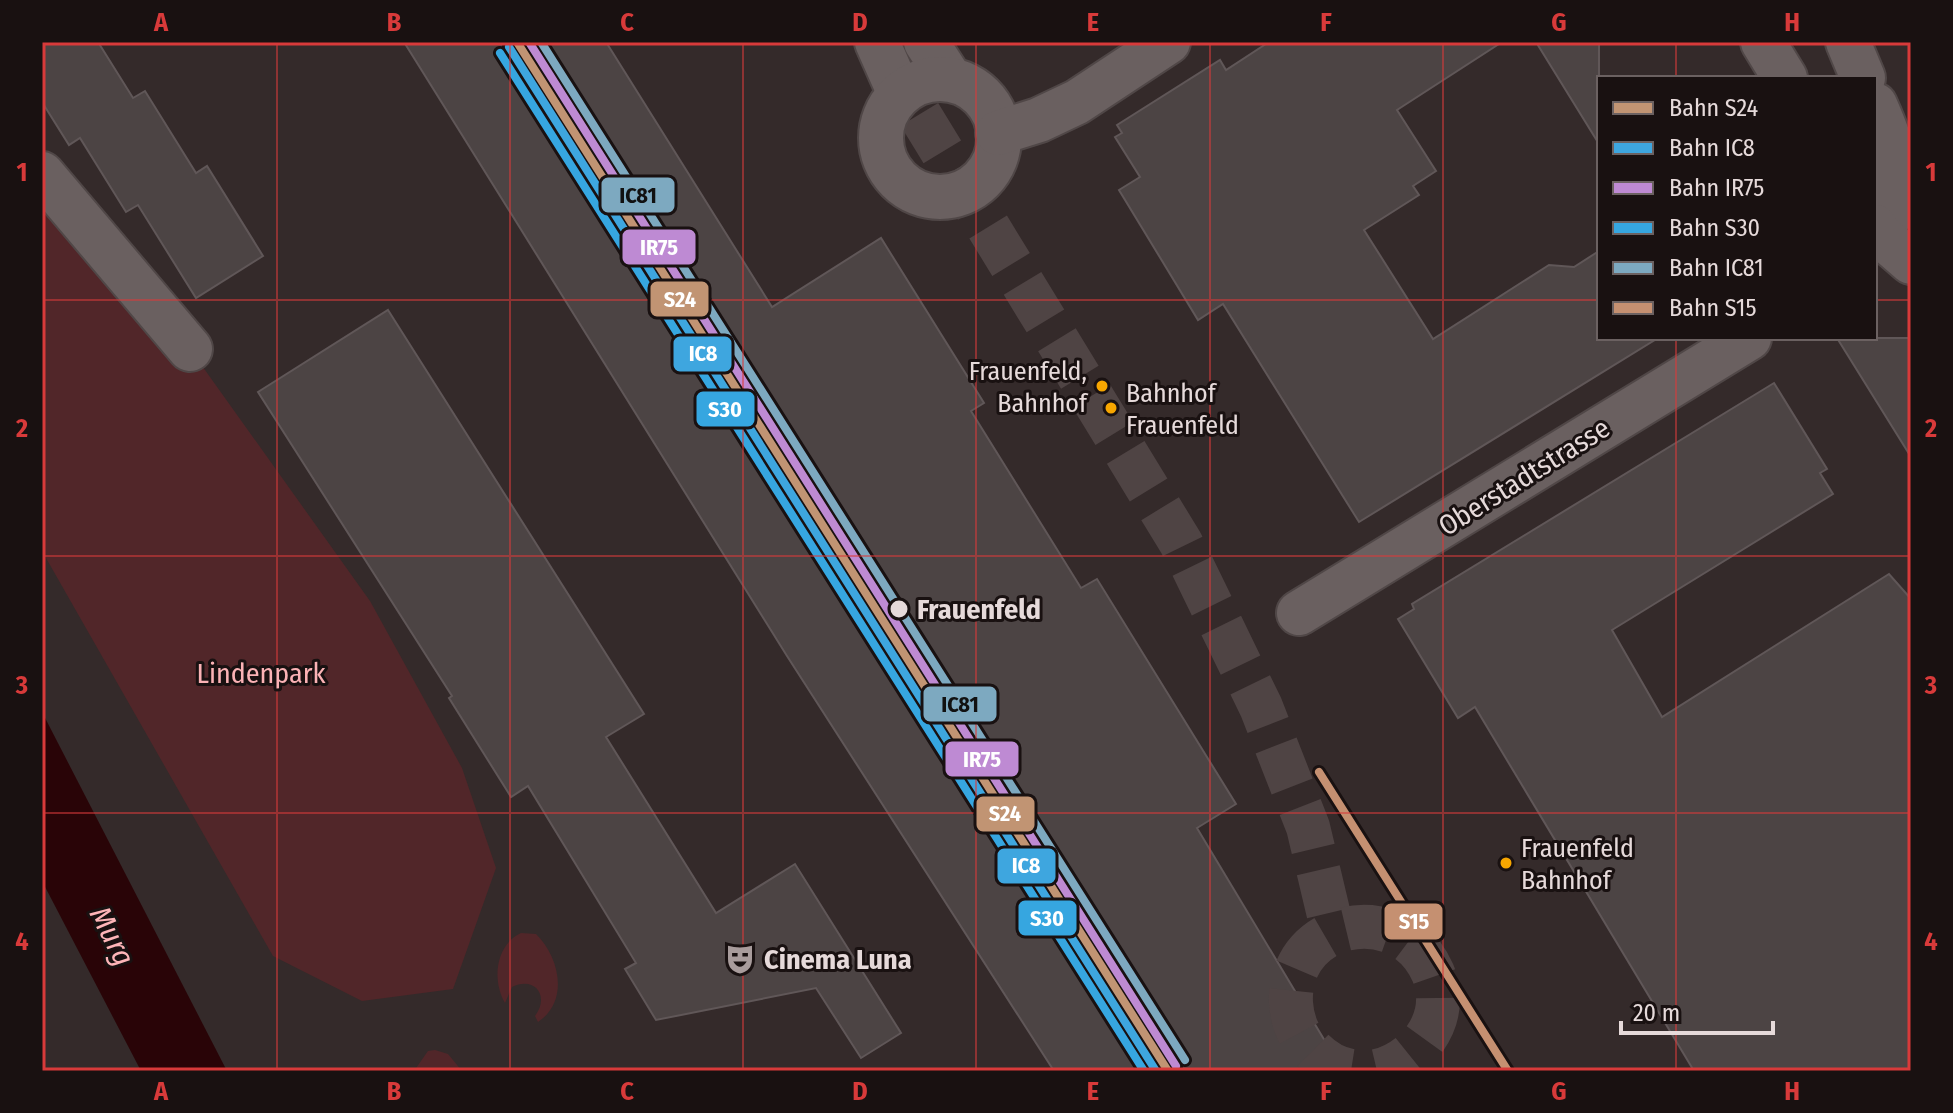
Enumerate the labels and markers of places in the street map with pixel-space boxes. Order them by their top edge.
place label: Frauenfeld, Bahnhof [969,356,1089,419]
marker: Frauenfeld, Bahnhof [1094,378,1110,394]
place label: Bahnhof Frauenfeld [1126,378,1239,441]
marker: Bahnhof Frauenfeld [1103,400,1119,416]
place label: Frauenfeld [917,593,1041,626]
marker: Frauenfeld [888,598,910,620]
place label: Frauenfeld Bahnhof [1521,833,1634,896]
marker: Frauenfeld Bahnhof [1498,855,1514,871]
theatre icon: Cinema Luna [723,942,757,976]
place label: Cinema Luna [764,943,912,976]

